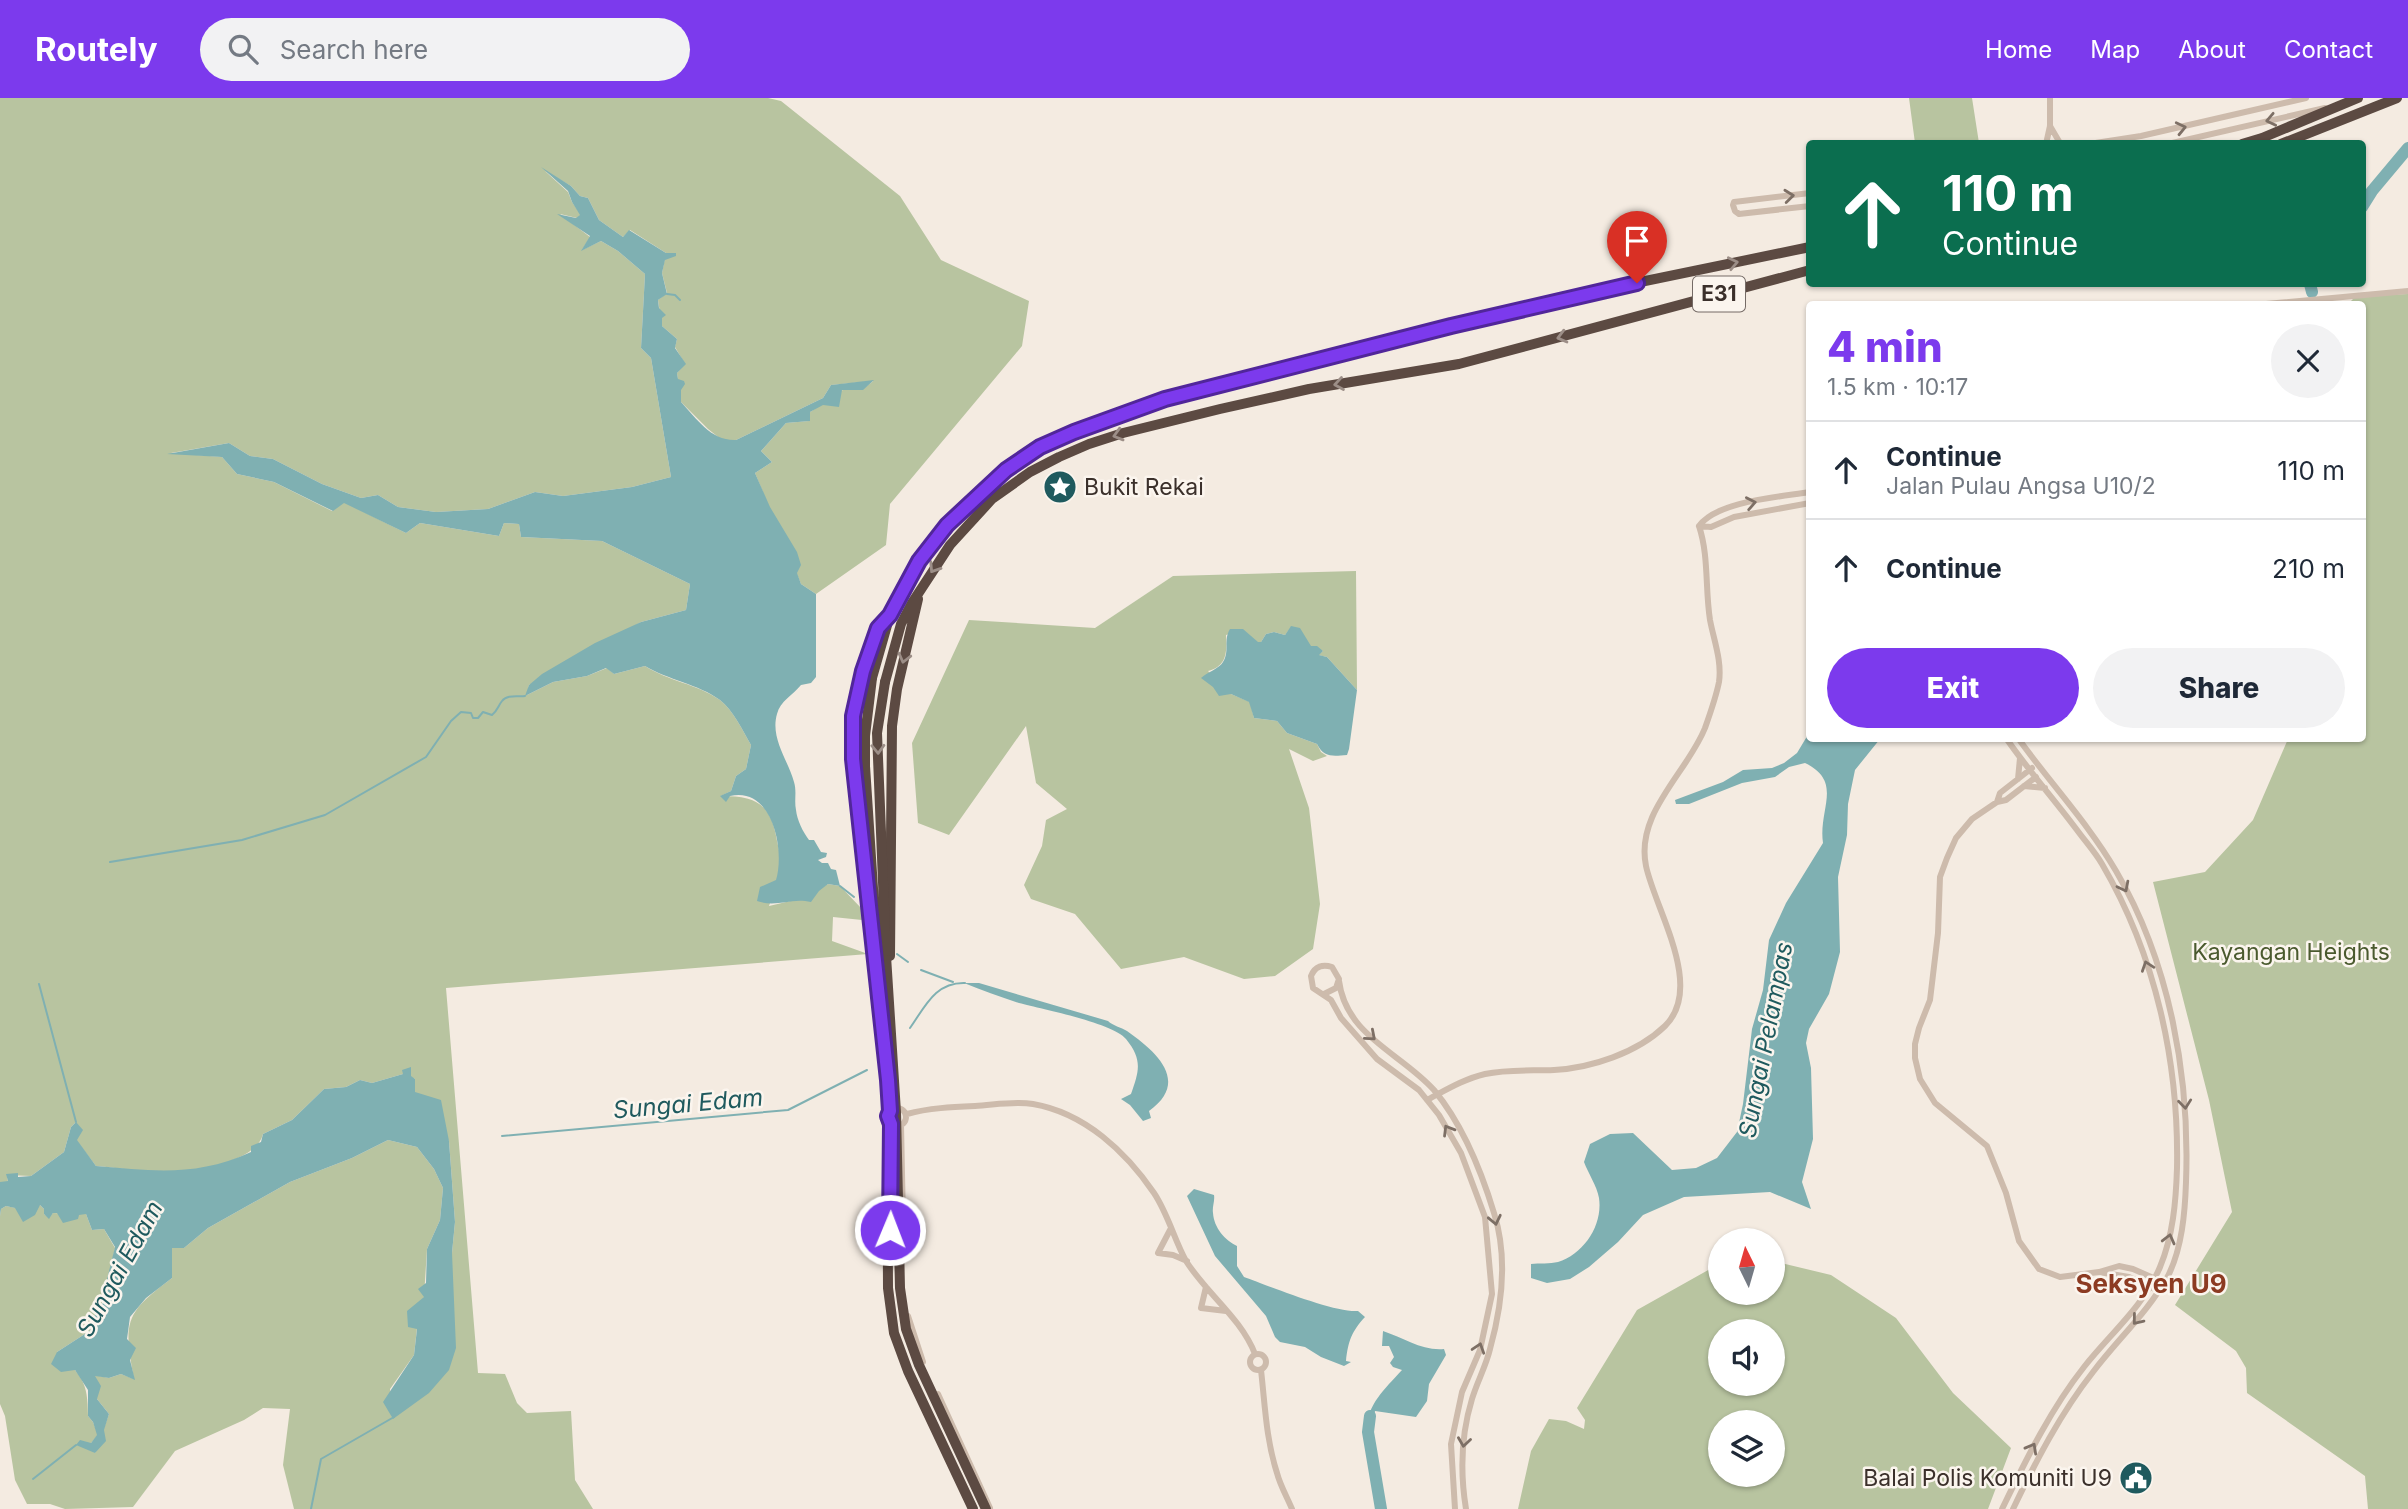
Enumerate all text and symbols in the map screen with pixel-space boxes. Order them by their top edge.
search box [200,18,690,81]
text: Routely [35,29,158,69]
icon: search [224,30,262,68]
text: Search here [280,34,428,65]
text: Home [1985,35,2052,64]
text: Map [2090,35,2140,64]
text: About [2178,35,2246,64]
text: Contact [2284,35,2373,64]
one-way arrow [2265,112,2277,126]
one-way arrow [2174,121,2186,136]
text: 110 m [1942,164,2074,223]
icon: ahead [1827,168,1918,259]
one-way arrow [1783,188,1795,203]
pin [1607,211,1667,283]
icon: arrive [1618,222,1656,260]
text: Continue [1942,224,2078,263]
one-way arrow [1727,256,1739,271]
road number: E31 [1693,276,1745,312]
text: 4 min [1827,321,1943,372]
button: close [2271,324,2345,398]
one-way arrow [1556,328,1568,343]
text: 1.5 km · 10:17 [1827,373,1968,401]
one-way arrow [1333,376,1345,391]
one-way arrow [1112,427,1124,442]
text: Continue [1886,441,2002,472]
icon: ahead [1827,451,1865,489]
text: 110 m [2277,455,2345,486]
place icon: Bukit Rekai [1041,468,1079,506]
text: Jalan Pulau Angsa U10/2 [1886,472,2156,500]
place label: Bukit Rekai [1084,473,1204,501]
one-way arrow [1745,496,1757,511]
icon: ahead [1827,549,1865,587]
text: Continue [1886,553,2002,584]
text: 210 m [2272,553,2345,584]
one-way arrow [930,560,943,573]
button: Exit [1827,648,2079,728]
button: Share [2093,648,2345,728]
one-way arrow [898,652,912,664]
one-way arrow [870,744,886,755]
one-way arrow [2116,880,2129,892]
park label: Kayangan Heights [2192,938,2390,966]
water label: Sungai Pelampas [1732,940,1799,1140]
one-way arrow [2141,961,2155,973]
one-way arrow [1363,1028,1376,1040]
water label: Sungai Edam [612,1082,764,1125]
one-way arrow [2177,1099,2192,1110]
one-way arrow [1444,1124,1457,1137]
position arrow [853,1193,927,1267]
water label: Sungai Edam [70,1196,169,1342]
one-way arrow [1487,1214,1502,1226]
north arrow [1708,1228,1785,1306]
map controls [1708,1228,1785,1487]
one-way arrow [2161,1233,2175,1245]
district label: Seksyen U9 [2075,1268,2227,1299]
one-way arrow [2133,1312,2146,1324]
button: sound [1708,1319,1785,1396]
one-way arrow [1471,1342,1486,1354]
button: layers [1708,1410,1785,1487]
one-way arrow [1456,1436,1471,1448]
one-way arrow [2024,1443,2037,1455]
public building icon: Balai Polis Komuniti U9 [2117,1459,2155,1497]
place label: Balai Polis Komuniti U9 [1863,1464,2112,1492]

